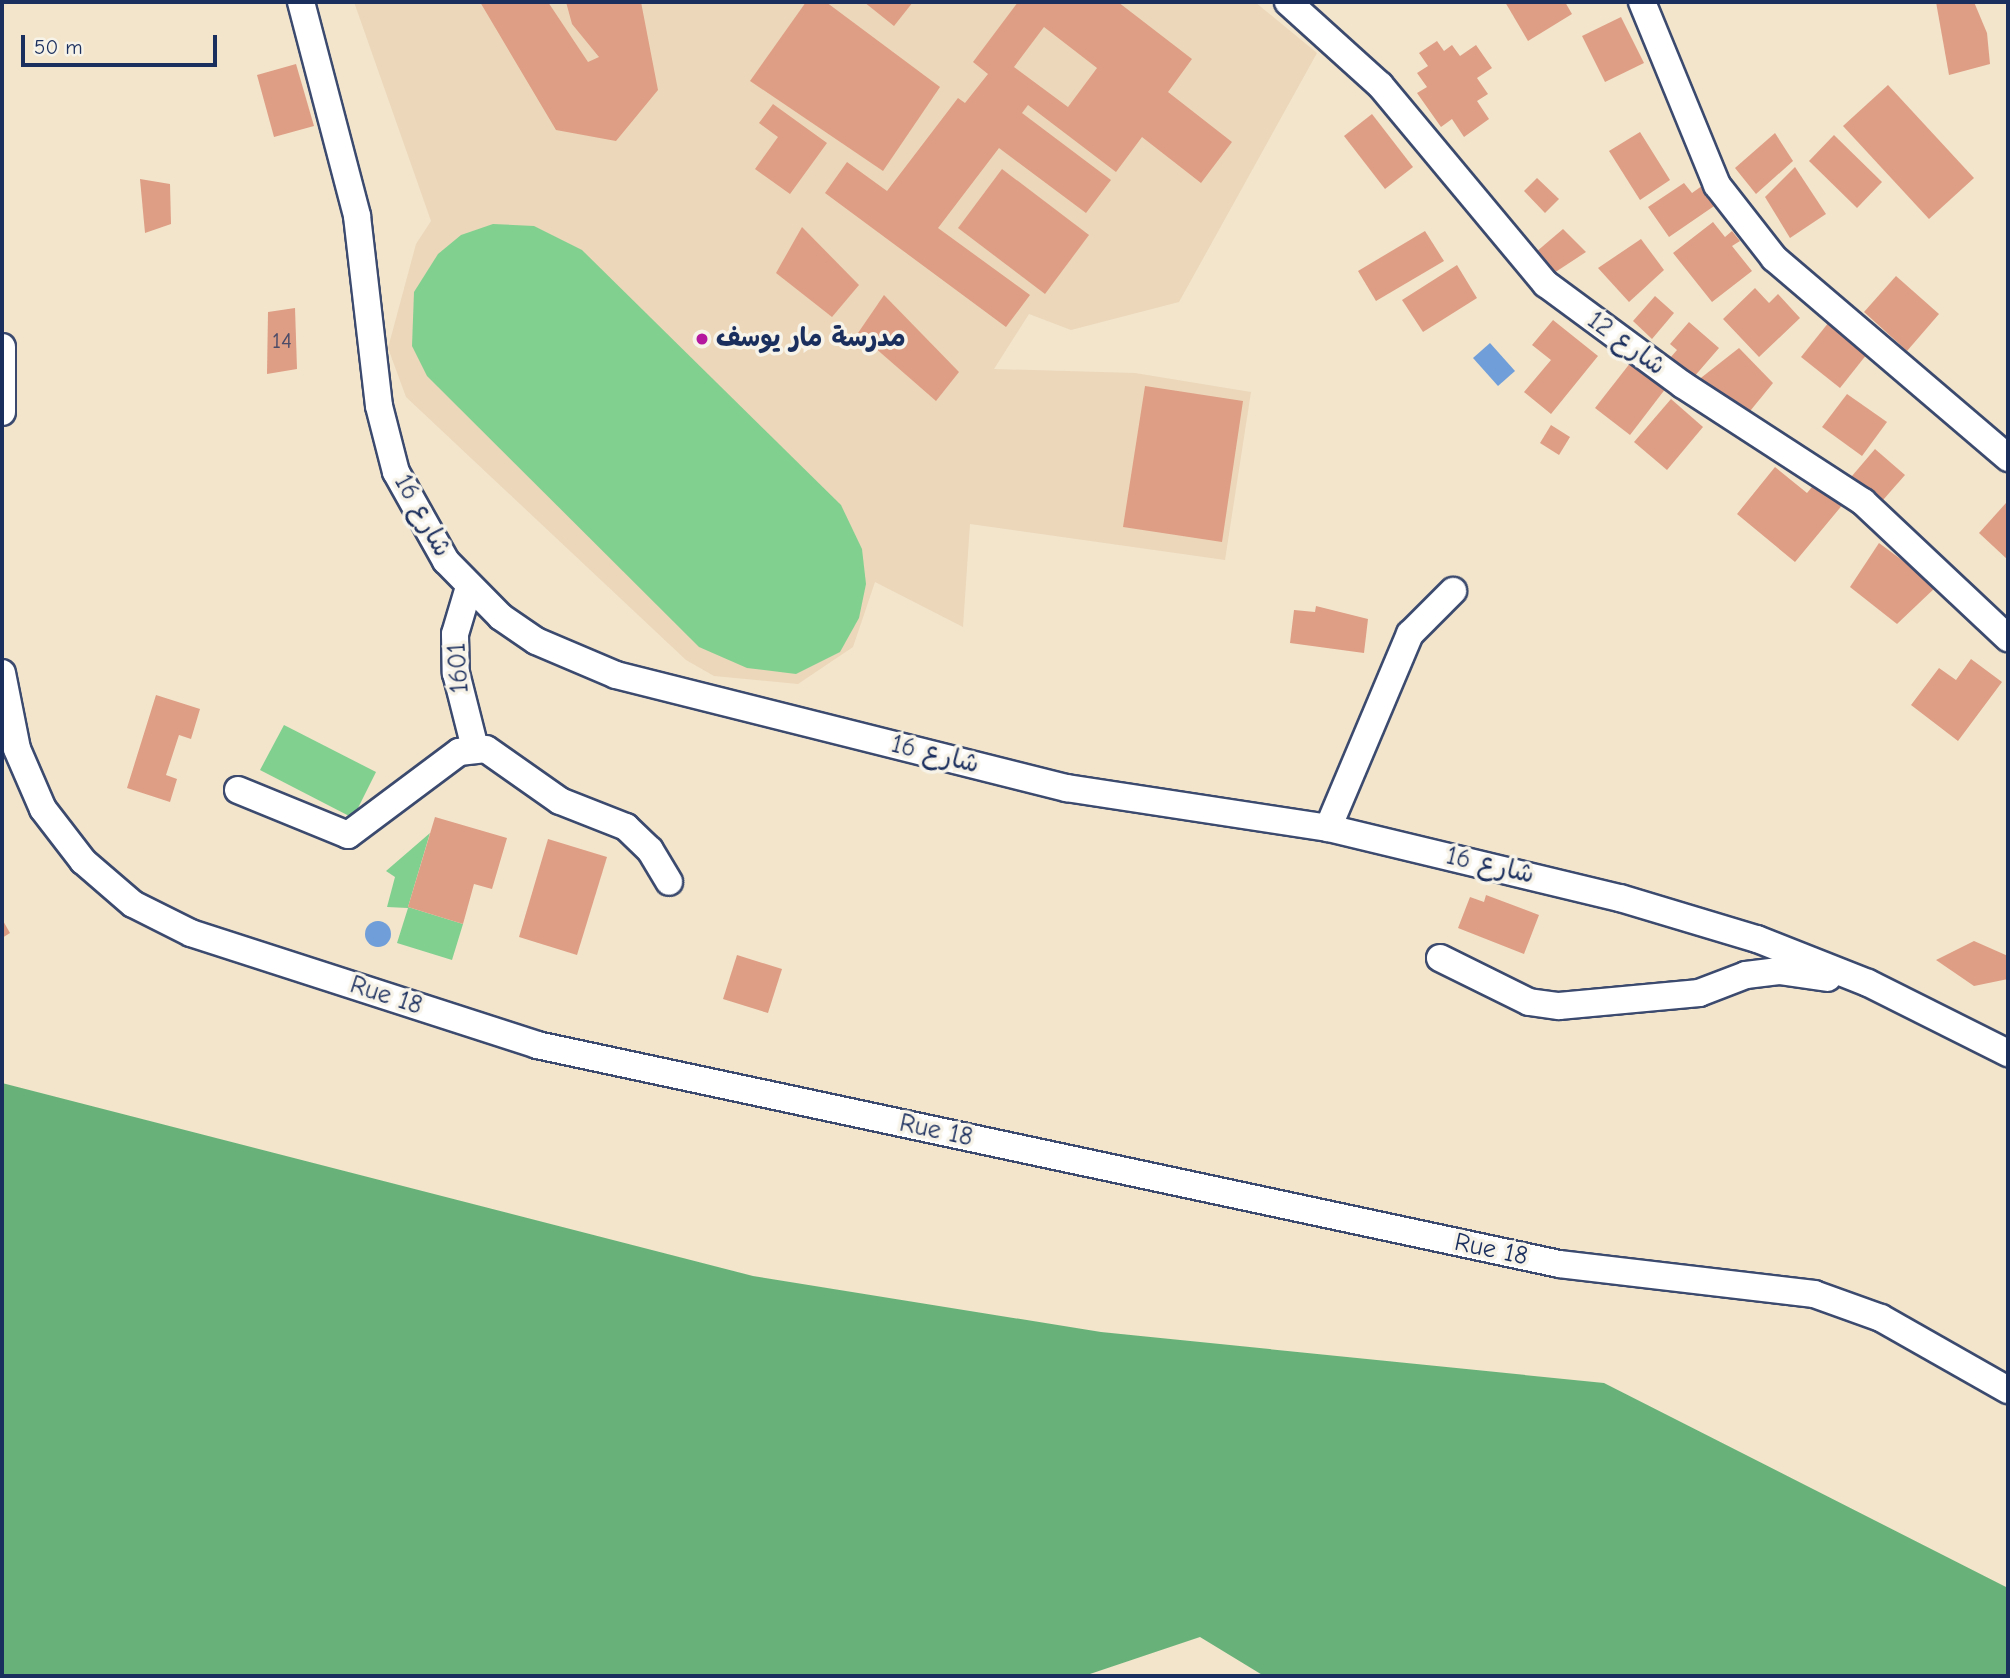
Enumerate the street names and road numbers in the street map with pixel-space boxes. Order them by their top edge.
street label: شارع 12 [1581,305,1671,383]
street label: شارع 16 [387,469,457,563]
street label: 1601 [442,642,476,694]
street label: شارع 16 [888,729,982,781]
street label: شارع 16 [1443,841,1537,891]
street label: Rue 18 [346,970,426,1022]
street label: Rue 18 [896,1108,976,1154]
street label: Rue 18 [1451,1227,1531,1273]

